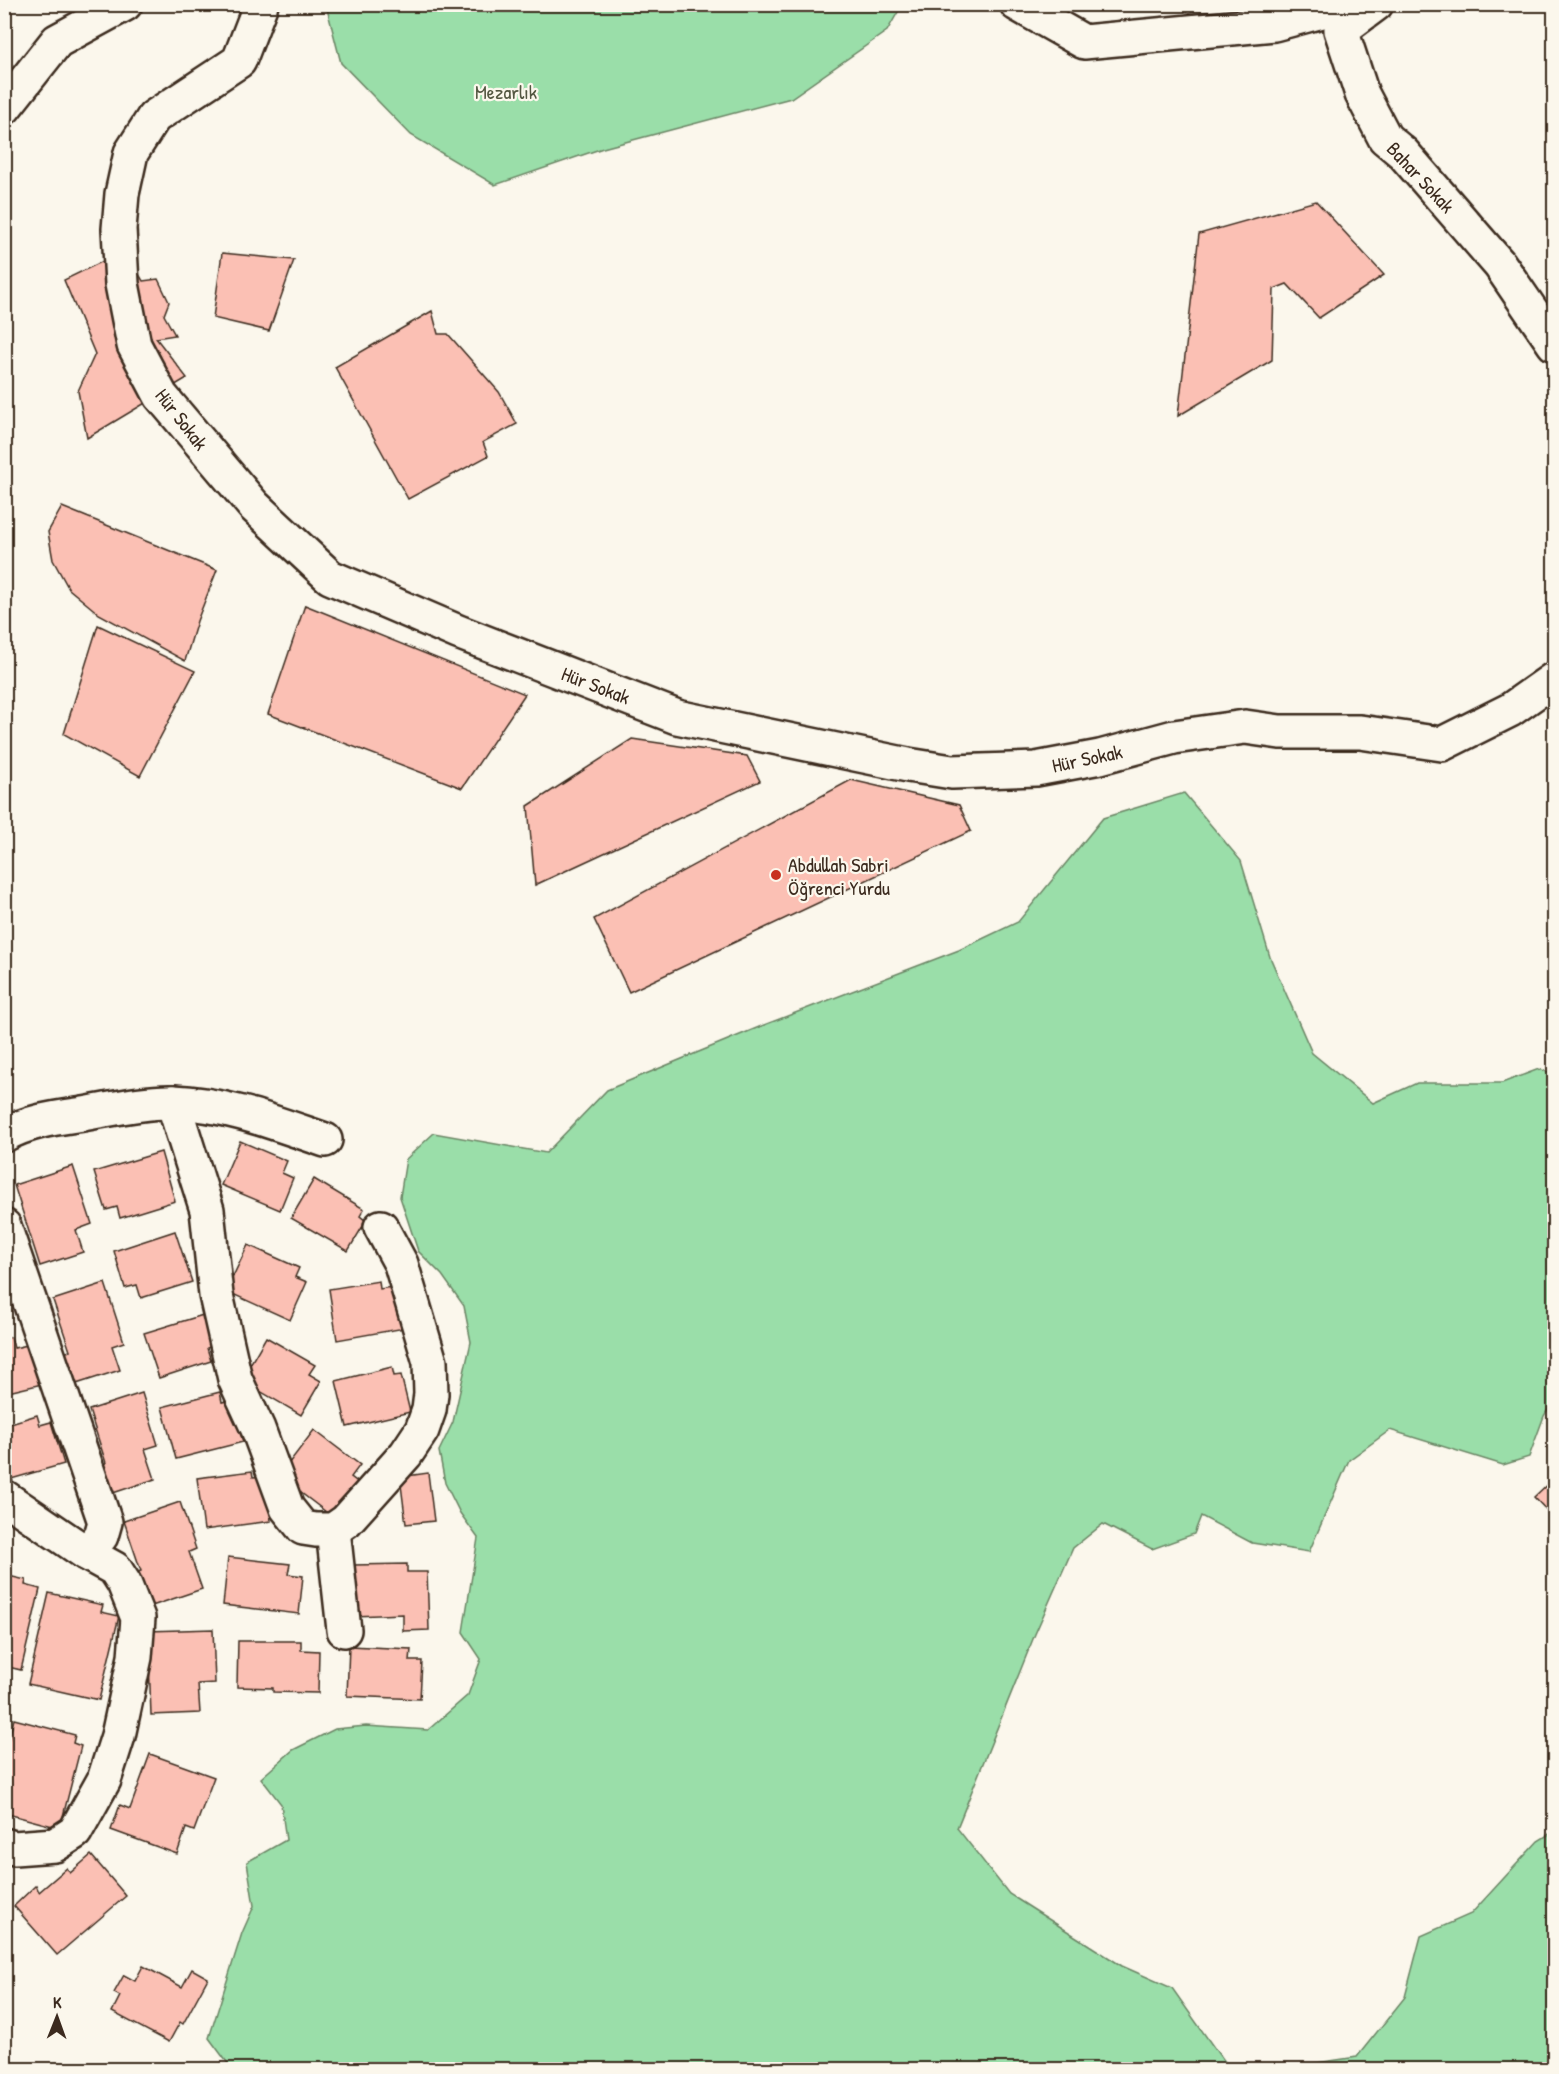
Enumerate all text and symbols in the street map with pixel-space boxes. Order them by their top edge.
park label: Mezarlık [475,78,537,105]
street label: Bahar Sokak [1381,136,1461,218]
street label: Hür Sokak [149,383,215,455]
street label: Hür Sokak [558,660,634,710]
street label: Hür Sokak [1049,737,1125,779]
place label: Abdullah Sabri Öğrenci Yurdu [788,851,890,901]
marker: Abdullah Sabri Öğrenci Yurdu [769,868,783,882]
north arrow [27,1987,87,2047]
text: K [53,1991,62,2013]

